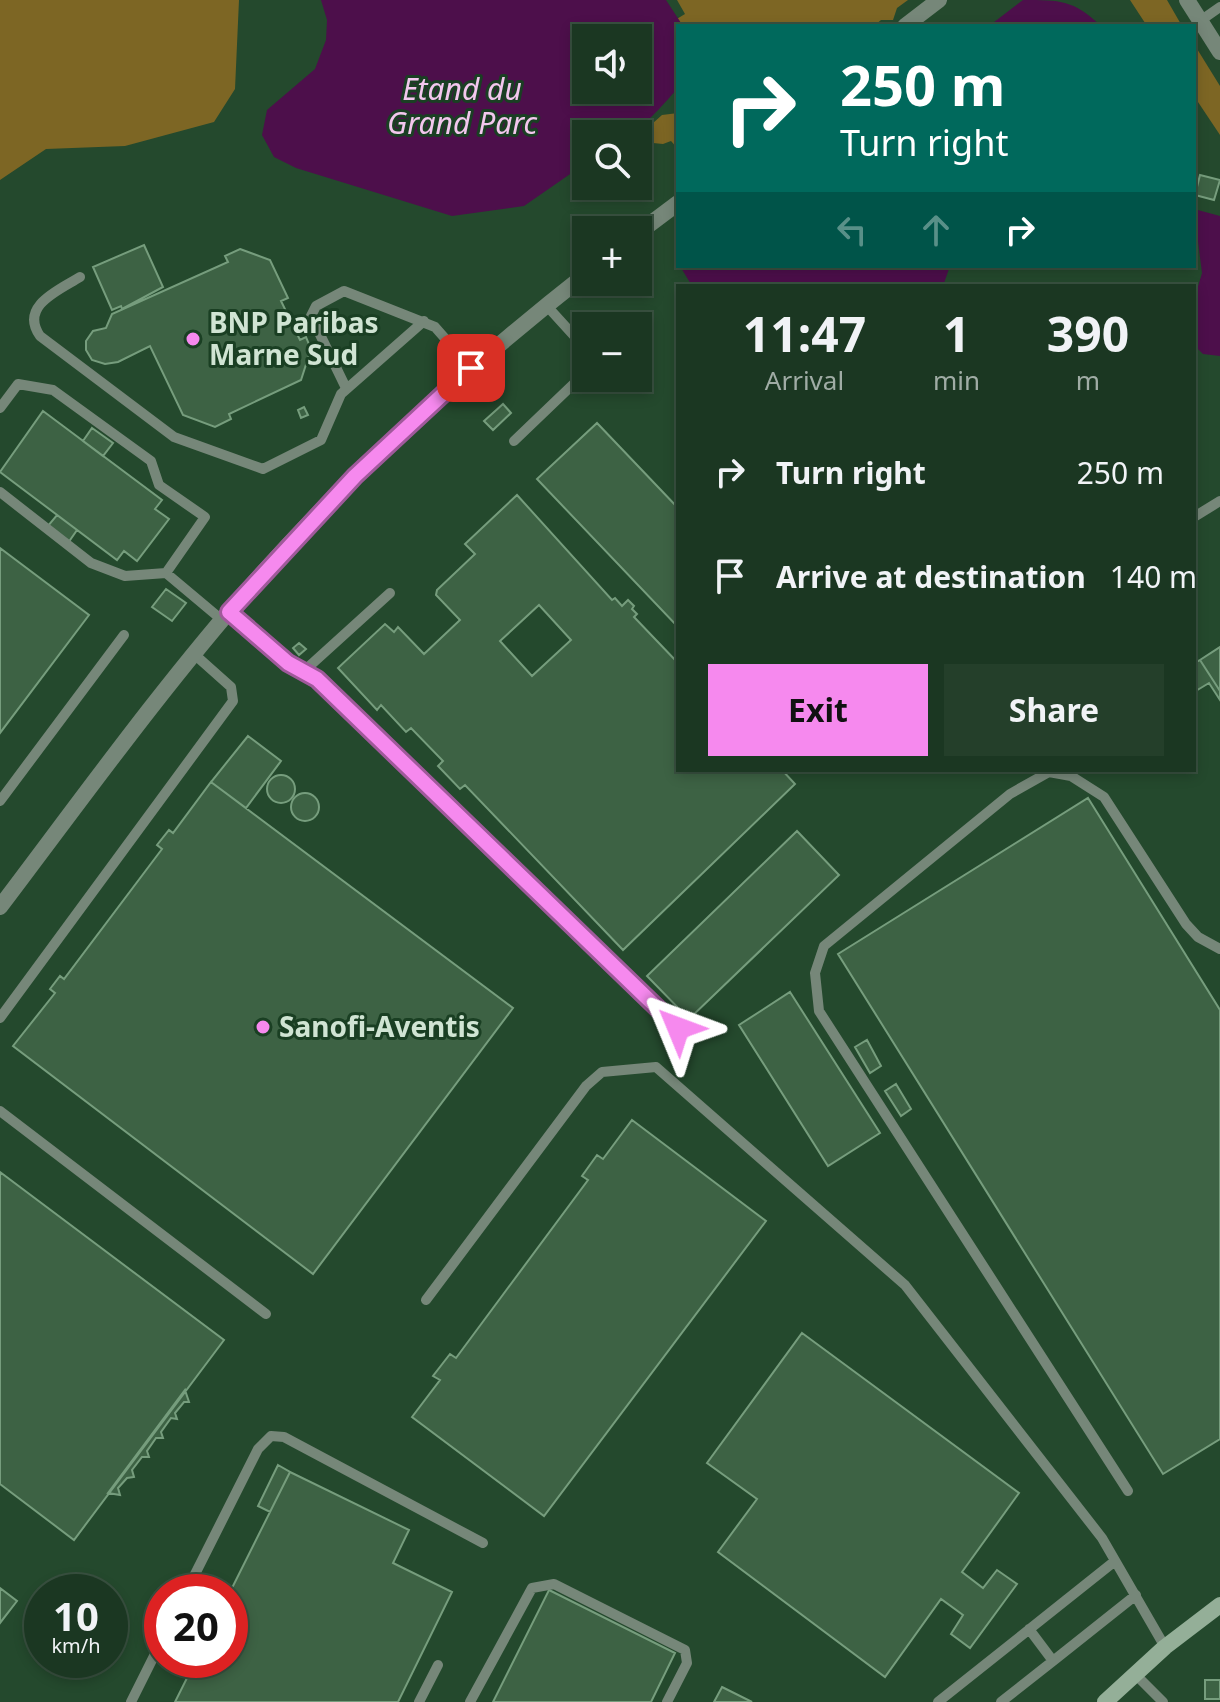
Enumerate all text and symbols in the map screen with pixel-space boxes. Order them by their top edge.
map controls [572,24,652,392]
button: sound [572,24,652,104]
text: 250 m [840,46,1005,122]
icon: right [708,56,812,160]
water label: Etand du Grand Parc [387,68,538,143]
text: Turn right [840,118,1008,167]
button: search [572,120,652,200]
icon: left [830,208,874,252]
icon: ahead [914,208,958,252]
icon: right [998,208,1042,252]
button: + [572,216,652,296]
text: 11:47 [743,301,866,366]
text: 1 [943,301,970,366]
text: 390 [1047,301,1129,366]
place label: BNP Paribas Marne Sud [209,303,379,373]
button: − [572,312,652,392]
marker: BNP Paribas Marne Sud [184,330,202,348]
pin [437,334,505,402]
icon: arrive [449,346,493,390]
text: Arrival [765,362,844,398]
text: min [933,362,980,398]
text: m [1076,362,1100,398]
icon: right [708,450,752,494]
text: Turn right [776,452,926,493]
text: 250 m [1077,452,1164,493]
icon: arrive [708,554,752,598]
text: Arrive at destination [776,556,1086,597]
text: 140 m [1110,556,1197,597]
button: Exit [708,664,928,756]
button: Share [944,664,1164,756]
position arrow [636,986,720,1070]
place label: Sanofi-Aventis [279,1007,480,1045]
marker: Sanofi-Aventis [254,1018,272,1036]
speed limit sign: 20 [144,1574,248,1678]
text: 10 [53,1588,99,1643]
text: km/h [51,1632,101,1659]

